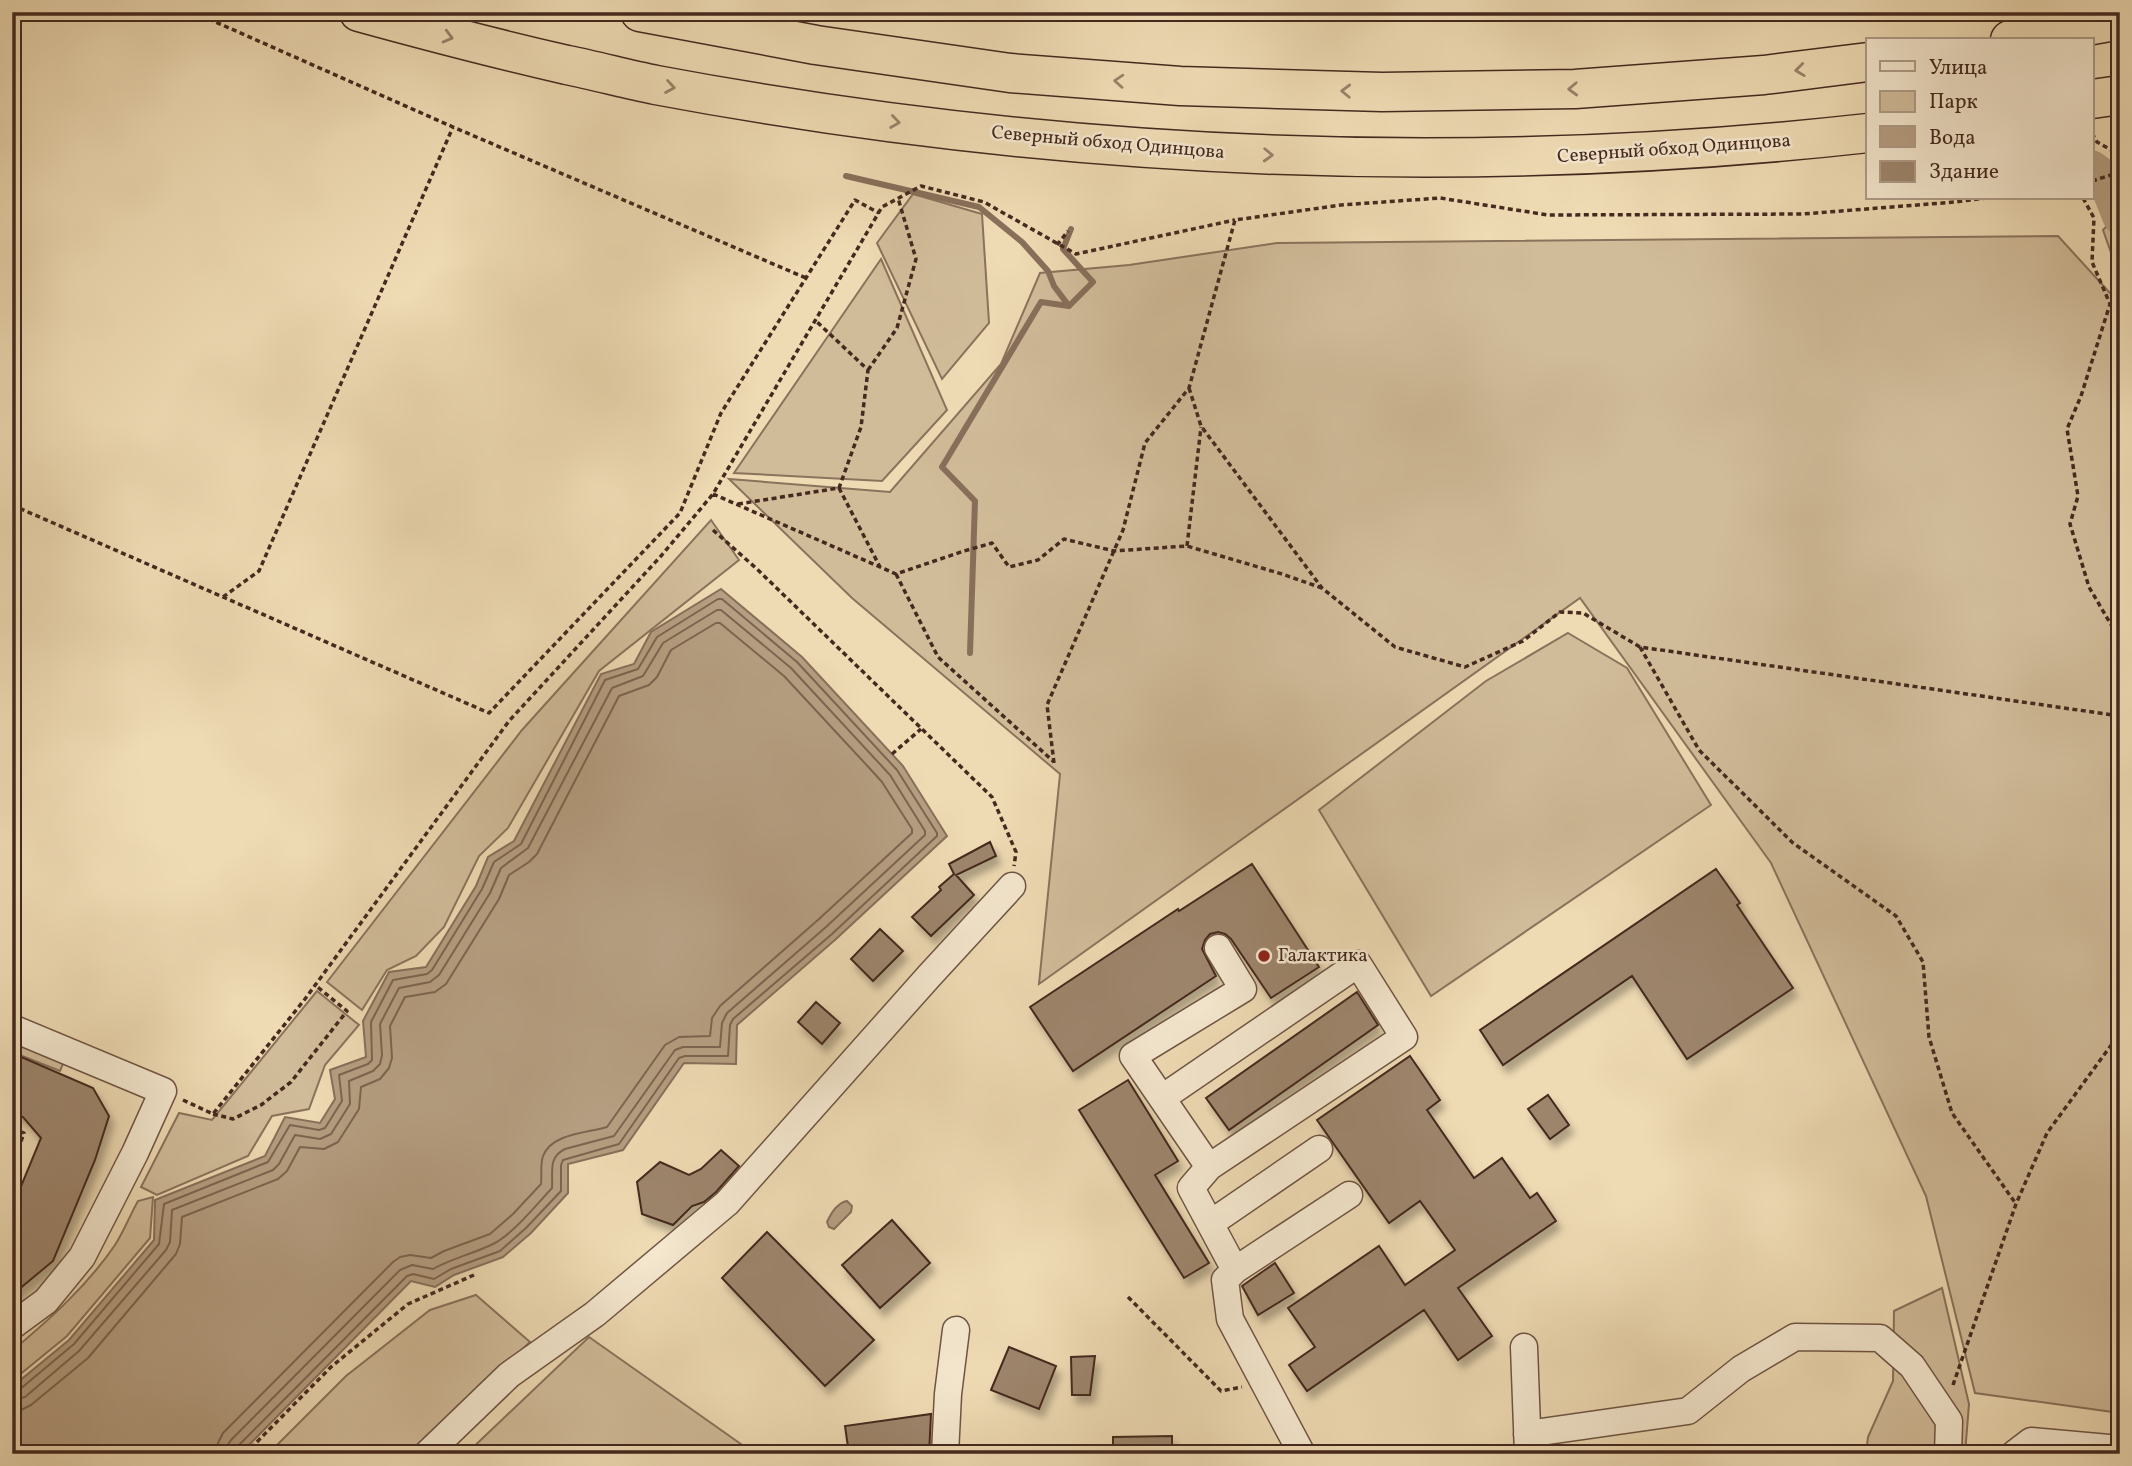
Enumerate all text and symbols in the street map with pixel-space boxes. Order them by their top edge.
one-way arrow [442,29,454,43]
legend [1866,38,2094,200]
text: Улица [1929,54,1987,83]
one-way arrow [1794,63,1806,78]
one-way arrow [1113,74,1124,89]
one-way arrow [664,79,676,94]
one-way arrow [1567,81,1578,96]
one-way arrow [1340,83,1351,98]
text: Парк [1929,88,1978,117]
one-way arrow [889,114,901,129]
street label: Северный обход Одинцова [990,120,1226,166]
text: Вода [1929,124,1976,153]
street label: Северный обход Одинцова [1556,128,1792,170]
one-way arrow [1263,147,1274,162]
text: Здание [1929,158,1999,187]
place label: Галактика [1278,943,1368,969]
marker: Галактика [1256,948,1272,964]

